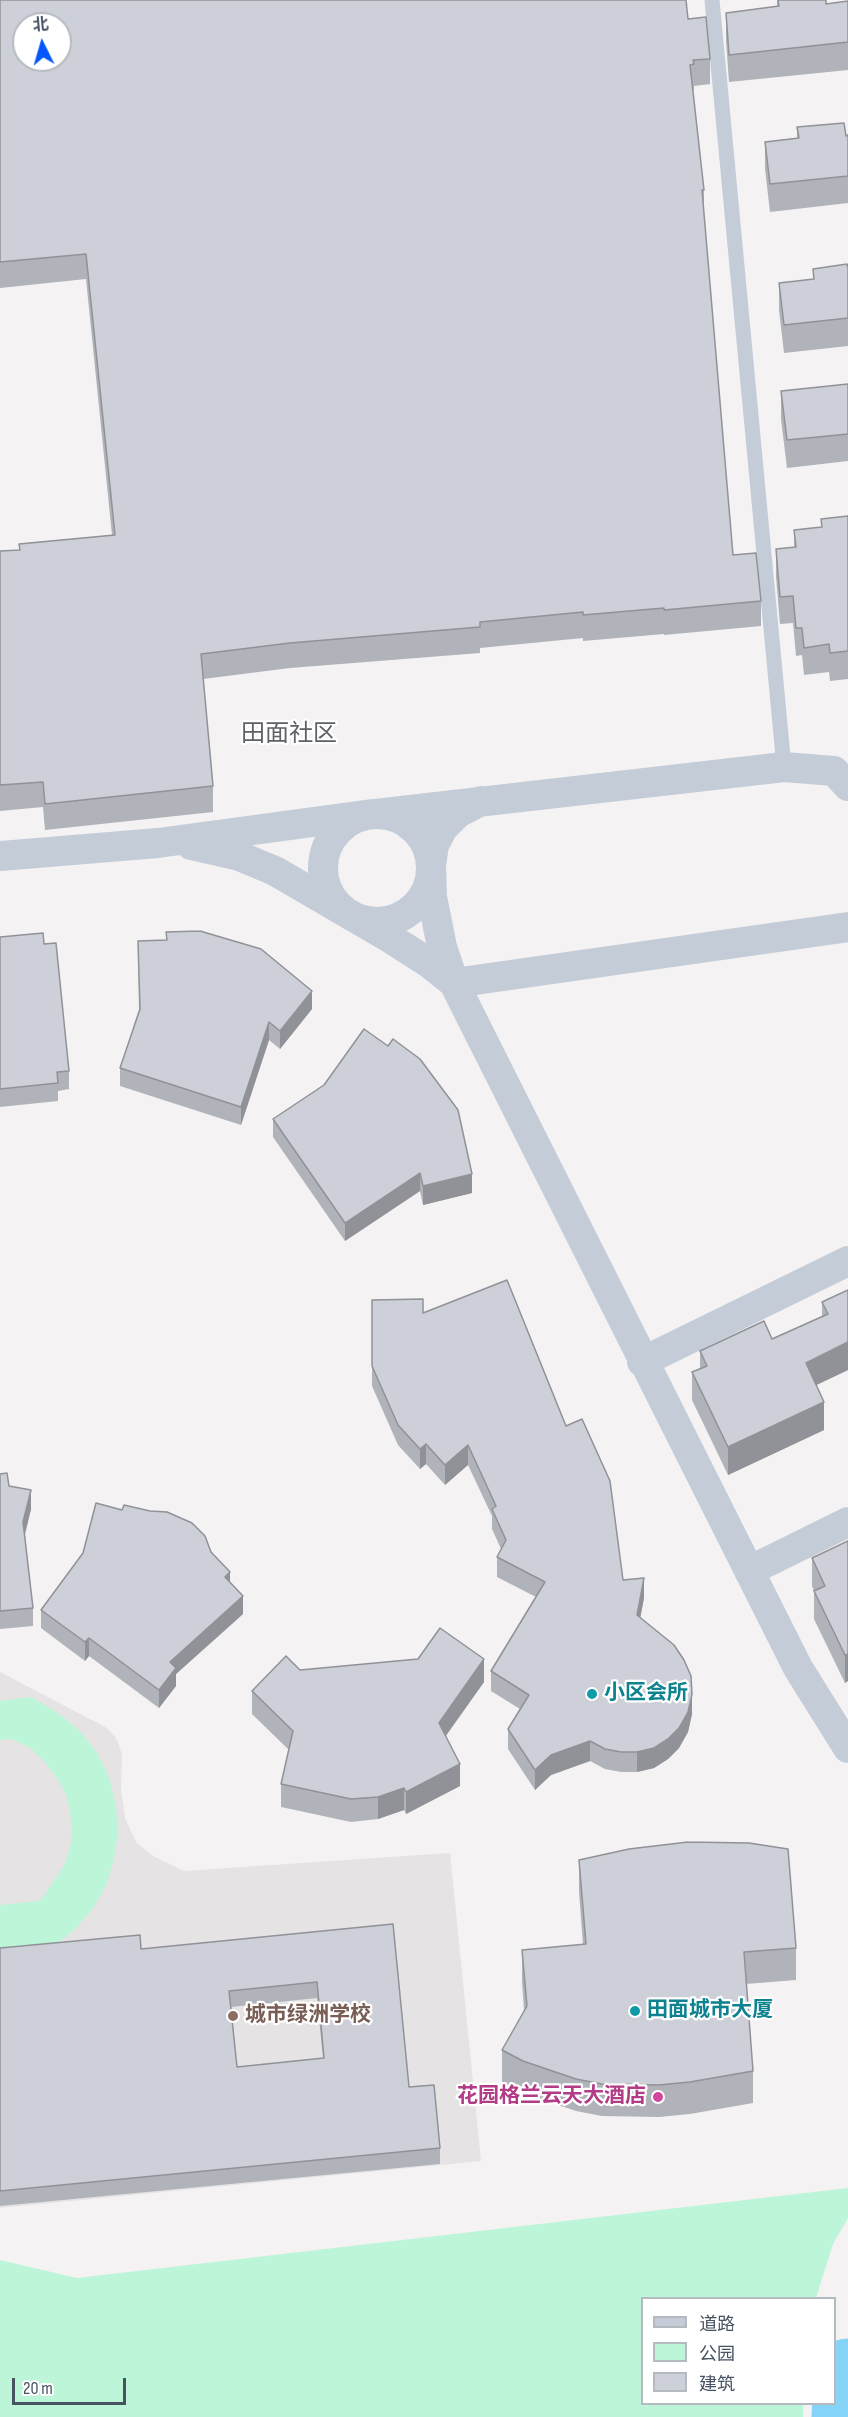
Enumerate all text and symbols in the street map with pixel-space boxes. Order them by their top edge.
north arrow [12,12,72,72]
text: 北 [32,15,49,36]
district label: 田面社区 [241,721,337,749]
place label: 小区会所 [604,1681,688,1707]
marker: 小区会所 [585,1687,599,1701]
place label: 田面城市大厦 [647,1998,773,2024]
place label: 城市绿洲学校 [245,2003,371,2029]
marker: 田面城市大厦 [628,2004,642,2018]
marker: 城市绿洲学校 [226,2009,240,2023]
place label: 花园格兰云天大酒店 [457,2084,646,2110]
marker: 花园格兰云天大酒店 [651,2090,665,2104]
legend [641,2297,836,2405]
text: 道路 [699,2314,735,2335]
text: 公园 [699,2344,735,2365]
scale bar [15,2366,129,2404]
text: 建筑 [699,2374,735,2395]
text: 20 m [23,2378,53,2399]

